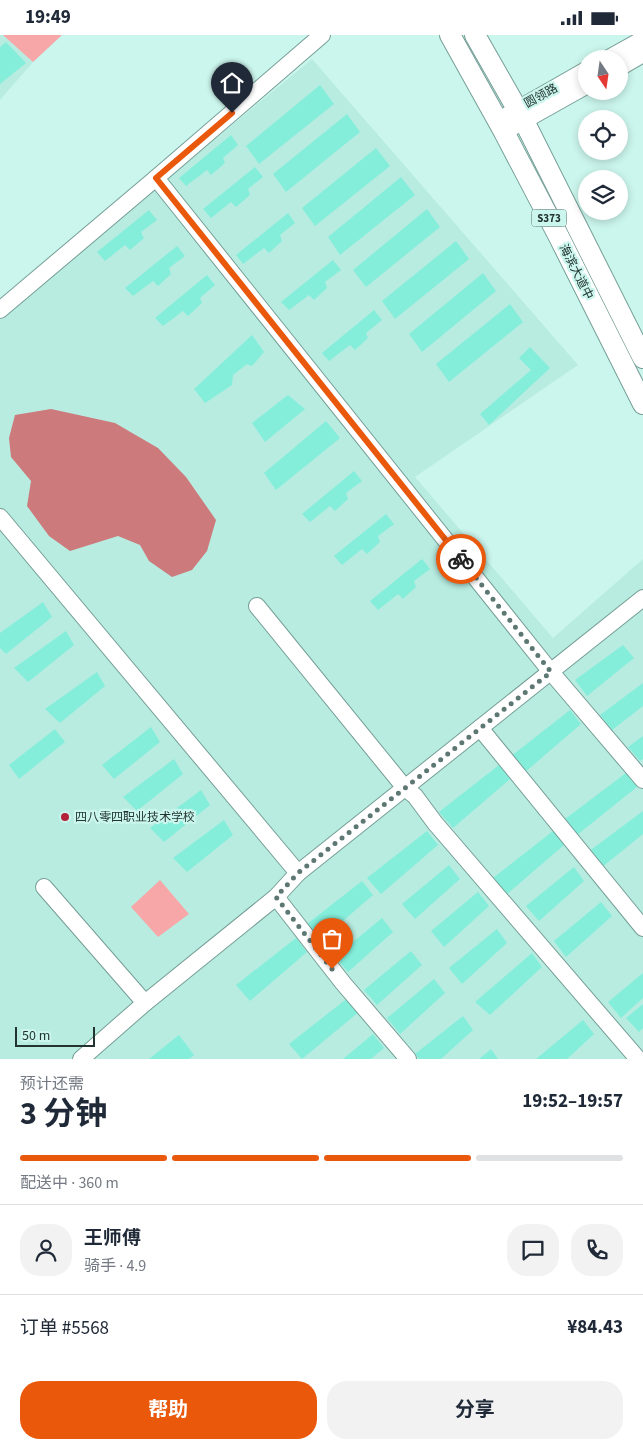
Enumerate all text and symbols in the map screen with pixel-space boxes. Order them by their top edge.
text: 19:49 [25,4,71,31]
north arrow [578,50,628,100]
map controls [578,50,628,220]
pin [211,62,253,113]
icon: home [218,69,246,97]
street label: 圆领路 [521,80,561,112]
button: locate [578,110,628,160]
button: layers [578,170,628,220]
road number: S373 [532,209,566,227]
street label: 海滨大道中 [555,241,597,303]
courier [436,534,486,584]
icon: bike [447,545,475,573]
place label: 四八零四职业技术学校 [75,809,195,826]
marker: 四八零四职业技术学校 [59,811,71,823]
pin [311,918,353,969]
icon: bag [318,925,346,953]
scale bar [15,1024,95,1047]
text: 50 m [22,1026,50,1046]
text: 预计还需 [20,1073,84,1095]
text: 19:52–19:57 [522,1088,623,1115]
text: 3 分钟 [20,1091,107,1137]
text: 配送中 · 360 m [20,1172,119,1194]
button: person [20,1224,72,1276]
button: chat [507,1224,559,1276]
button: phone [571,1224,623,1276]
text: 王师傅 [84,1225,141,1252]
text: 骑手 · 4.9 [84,1255,146,1277]
text: ¥84.43 [567,1314,623,1341]
text: 订单 #5568 [20,1315,109,1342]
button: 帮助 [20,1381,317,1439]
button: 分享 [327,1381,623,1439]

